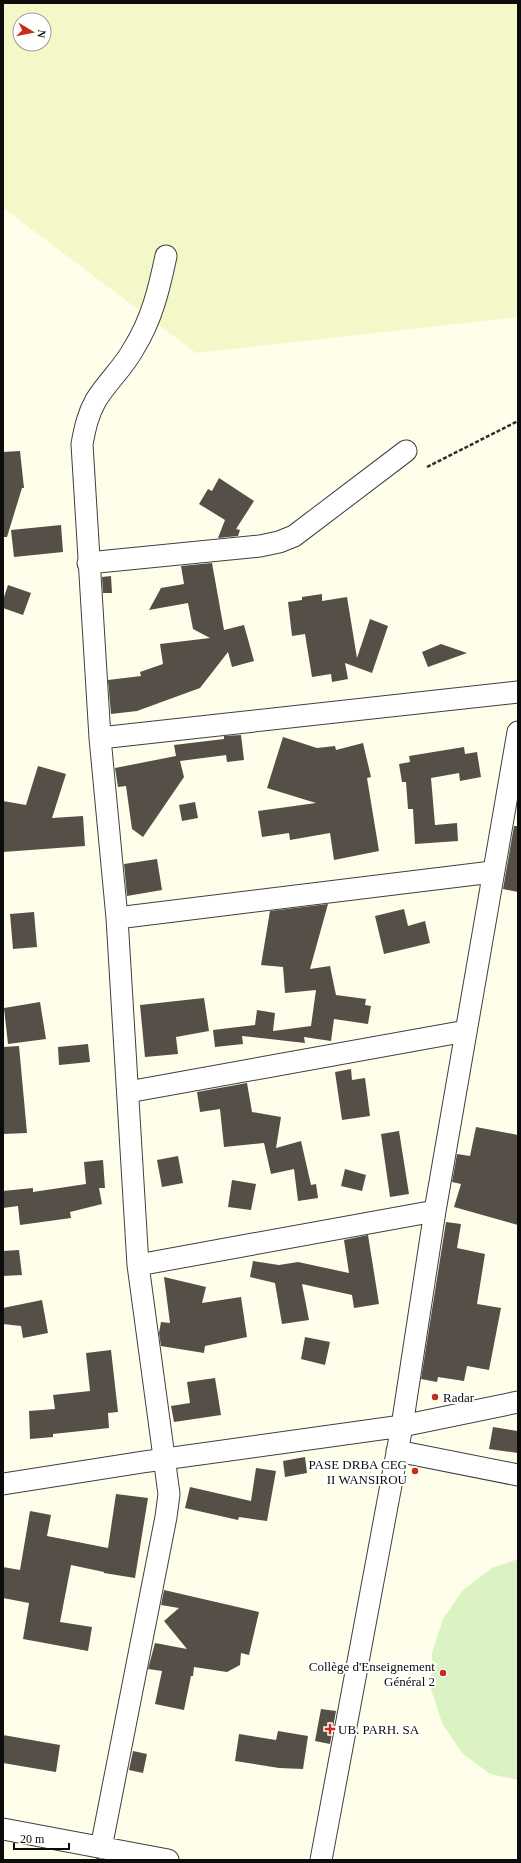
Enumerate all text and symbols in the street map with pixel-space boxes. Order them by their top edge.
north arrow [12,12,52,52]
text: N [35,29,48,39]
place label: Radar [443,1390,475,1405]
marker: Radar [430,1392,440,1402]
place label: PASE DRBA CEG II WANSIROU [309,1457,408,1487]
marker: PASE DRBA CEG II WANSIROU [410,1466,420,1476]
place label: Collège d'Enseignement Général 2 [309,1659,435,1689]
marker: Collège d'Enseignement Général 2 [438,1668,448,1678]
place label: UB. PARH. SA [338,1722,420,1737]
marker: UB. PARH. SA [325,1724,335,1734]
scale bar [14,1825,69,1851]
text: 20 m [20,1832,45,1846]

